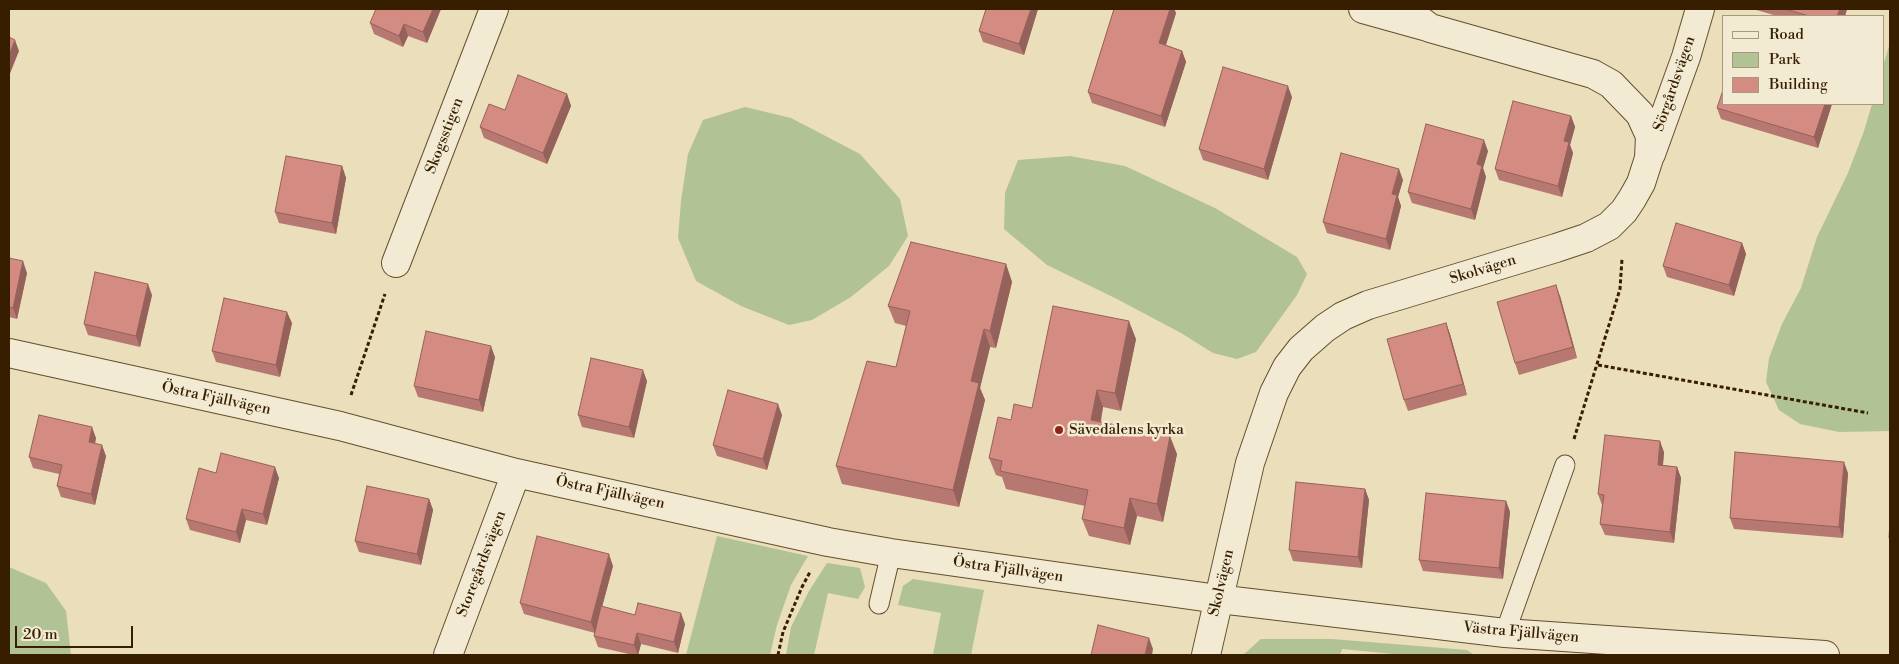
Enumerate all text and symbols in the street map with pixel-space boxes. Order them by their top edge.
legend [1722,15,1884,105]
text: Road [1769,25,1804,44]
street label: Sörgårdsvägen [1650,34,1700,134]
text: Park [1769,50,1800,69]
text: Building [1769,75,1828,94]
street label: Skogsstigen [422,95,468,177]
street label: Skolvägen [1448,251,1518,289]
street label: Östra Fjällvägen [160,379,272,419]
place label: Sävedalens kyrka [1069,421,1184,439]
marker: Sävedalens kyrka [1053,424,1065,436]
street label: Östra Fjällvägen [554,473,666,513]
street label: Storegårdsvägen [453,508,511,620]
street label: Skolvägen [1206,548,1238,618]
street label: Östra Fjällvägen [952,553,1064,587]
scale bar [18,616,135,648]
street label: Västra Fjällvägen [1462,619,1580,647]
text: 20 m [23,625,58,644]

